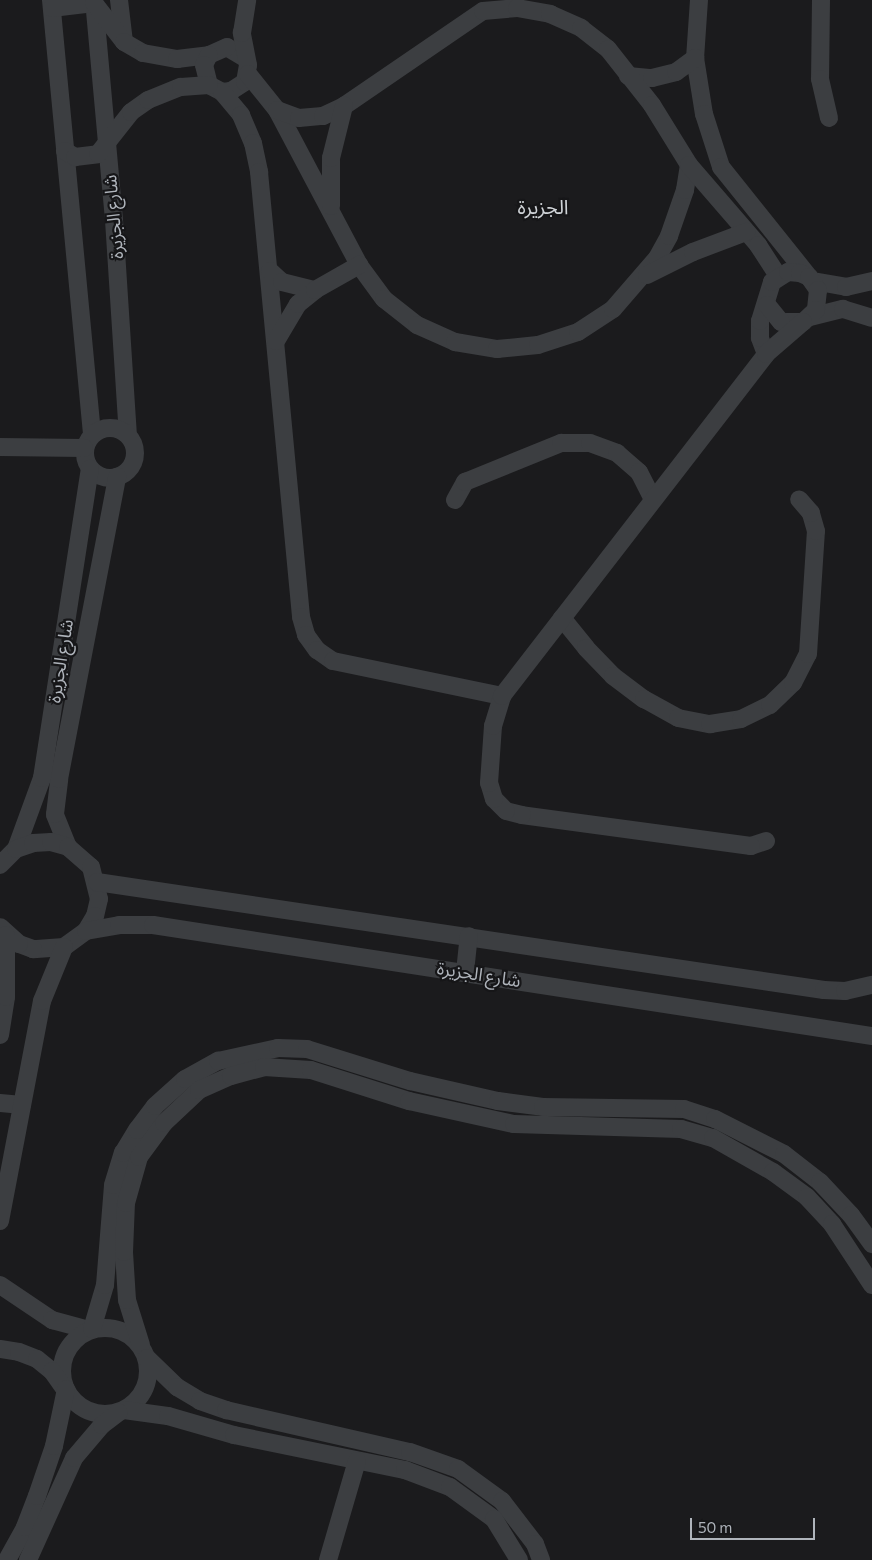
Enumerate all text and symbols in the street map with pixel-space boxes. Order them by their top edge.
street label: شارع الجزيرة [99,174,127,260]
district label: الجزيرة [517,194,569,218]
street label: شارع الجزيرة [43,618,77,704]
street label: شارع الجزيرة [436,957,522,991]
scale bar [692,1508,817,1540]
text: 50 m [698,1518,732,1536]

